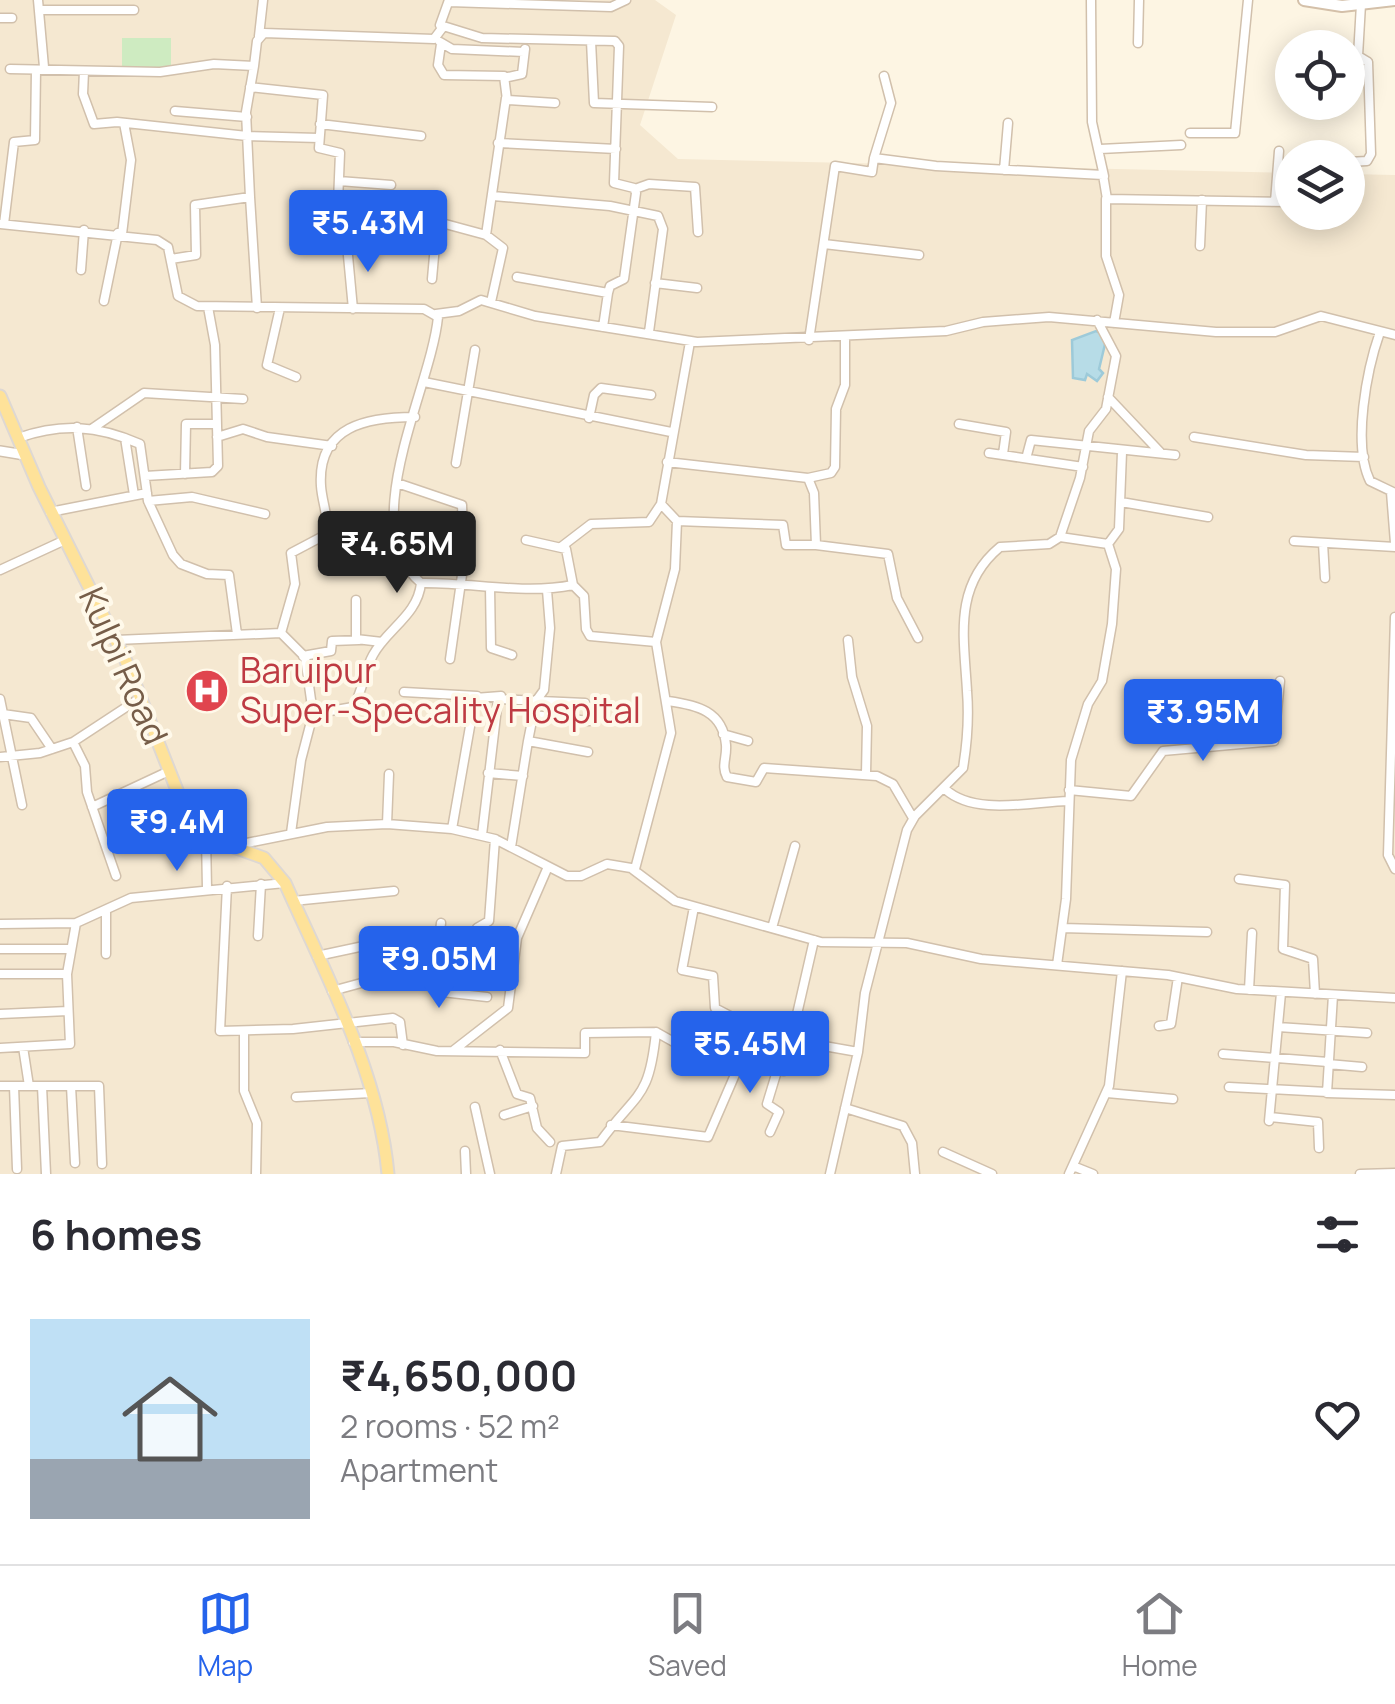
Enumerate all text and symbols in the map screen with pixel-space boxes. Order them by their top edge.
map controls [1275,30,1365,230]
button: locate [1275,30,1365,120]
button: layers [1275,140,1365,230]
pin: ₹5.43M [287,190,449,275]
text: ₹5.43M [311,200,425,244]
pin: ₹4.65M [316,511,478,596]
text: ₹4.65M [340,521,454,565]
street label: Kulpi Road [68,579,180,752]
place label: Baruipur Super-Specality Hospital [240,646,641,734]
hospital icon: Baruipur Super-Specality Hospital [184,668,230,714]
pin: ₹3.95M [1122,679,1284,764]
text: ₹3.95M [1146,689,1260,733]
pin: ₹9.4M [107,789,247,874]
text: ₹9.4M [129,799,225,843]
pin: ₹9.05M [358,926,520,1011]
text: ₹9.05M [381,936,497,980]
pin: ₹5.45M [669,1011,831,1096]
text: ₹5.45M [693,1021,807,1065]
text: 6 homes [30,1205,202,1263]
icon: filters [1310,1207,1365,1262]
text: ₹4,650,000 [340,1346,577,1404]
icon: home [110,1359,230,1479]
icon: heart [1310,1392,1365,1447]
text: 2 rooms · 52 m² [340,1404,560,1448]
text: Apartment [340,1448,498,1492]
tab: Map [197,1586,253,1684]
tab: Saved [648,1586,727,1684]
tab: Home [1122,1586,1198,1684]

